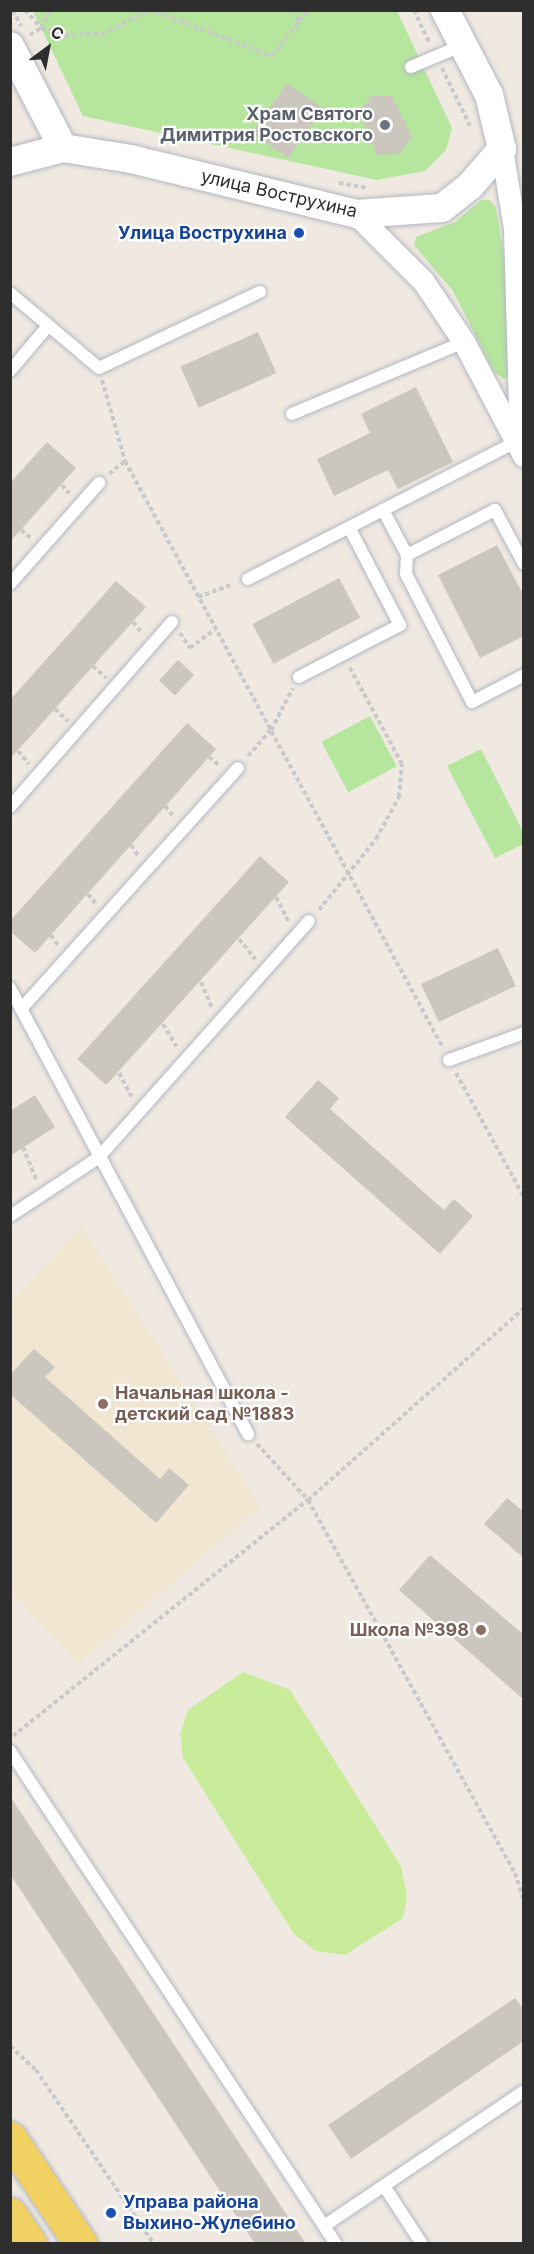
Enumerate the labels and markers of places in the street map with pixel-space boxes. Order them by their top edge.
place label: Храм Святого Димитрия Ростовского [160,104,373,146]
marker: Храм Святого Димитрия Ростовского [378,118,392,132]
place label: Улица Вострухина [118,222,287,244]
marker: Улица Вострухина [292,226,306,240]
place label: Начальная школа - детский сад №1883 [115,1383,294,1426]
marker: Начальная школа - детский сад №1883 [96,1397,110,1411]
place label: Школа №398 [350,1619,469,1641]
marker: Школа №398 [474,1623,488,1637]
place label: Управа района Выхино-Жулебино [123,2192,296,2234]
marker: Управа района Выхино-Жулебино [104,2206,118,2220]

